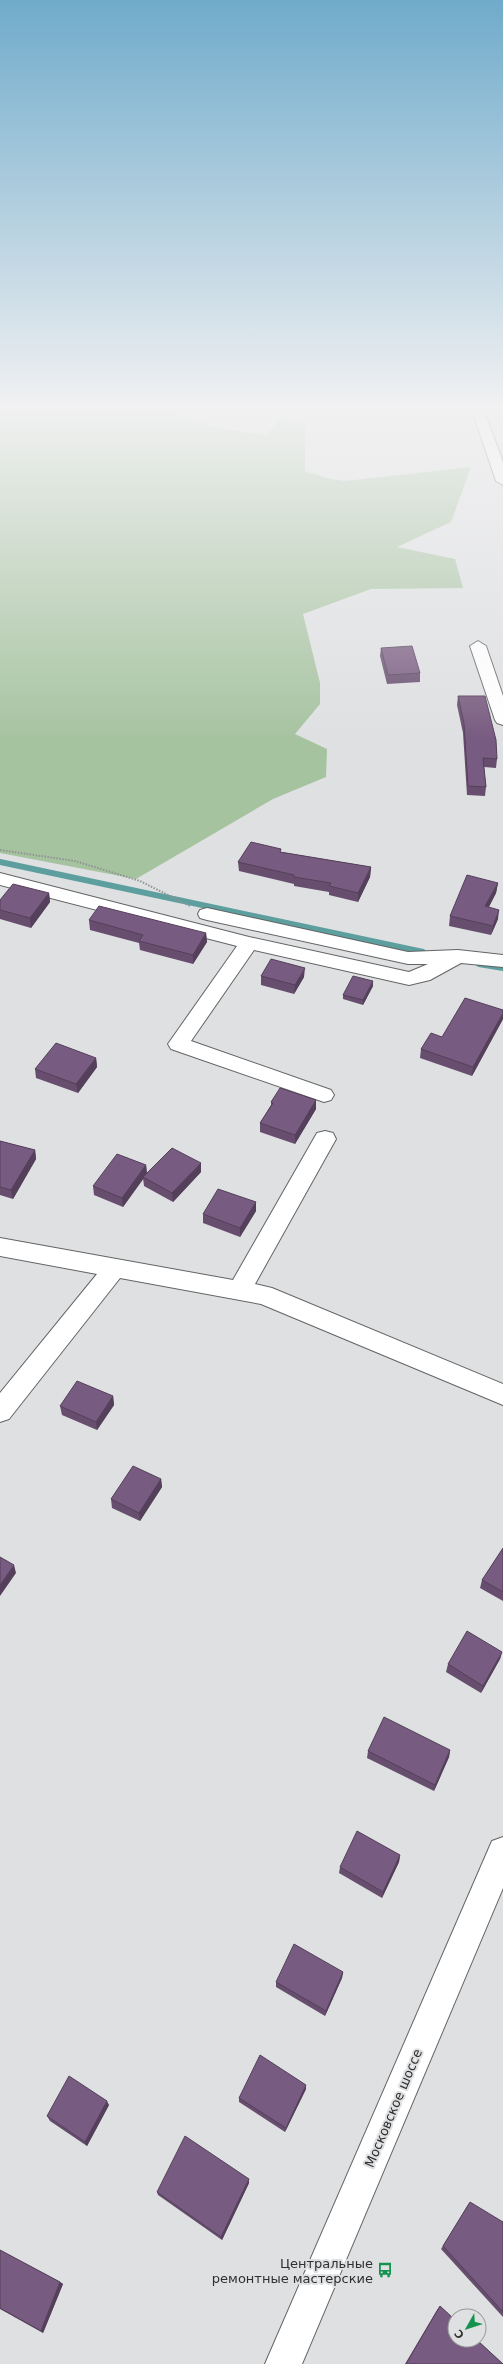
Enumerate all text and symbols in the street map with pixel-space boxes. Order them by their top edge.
street label: Московское шоссе [362,2047,425,2170]
place label: Центральные ремонтные мастерские [212,2256,373,2286]
bus stop icon: Центральные ремонтные мастерские [376,2261,394,2279]
north arrow [447,2308,487,2348]
text: С [452,2327,467,2341]

